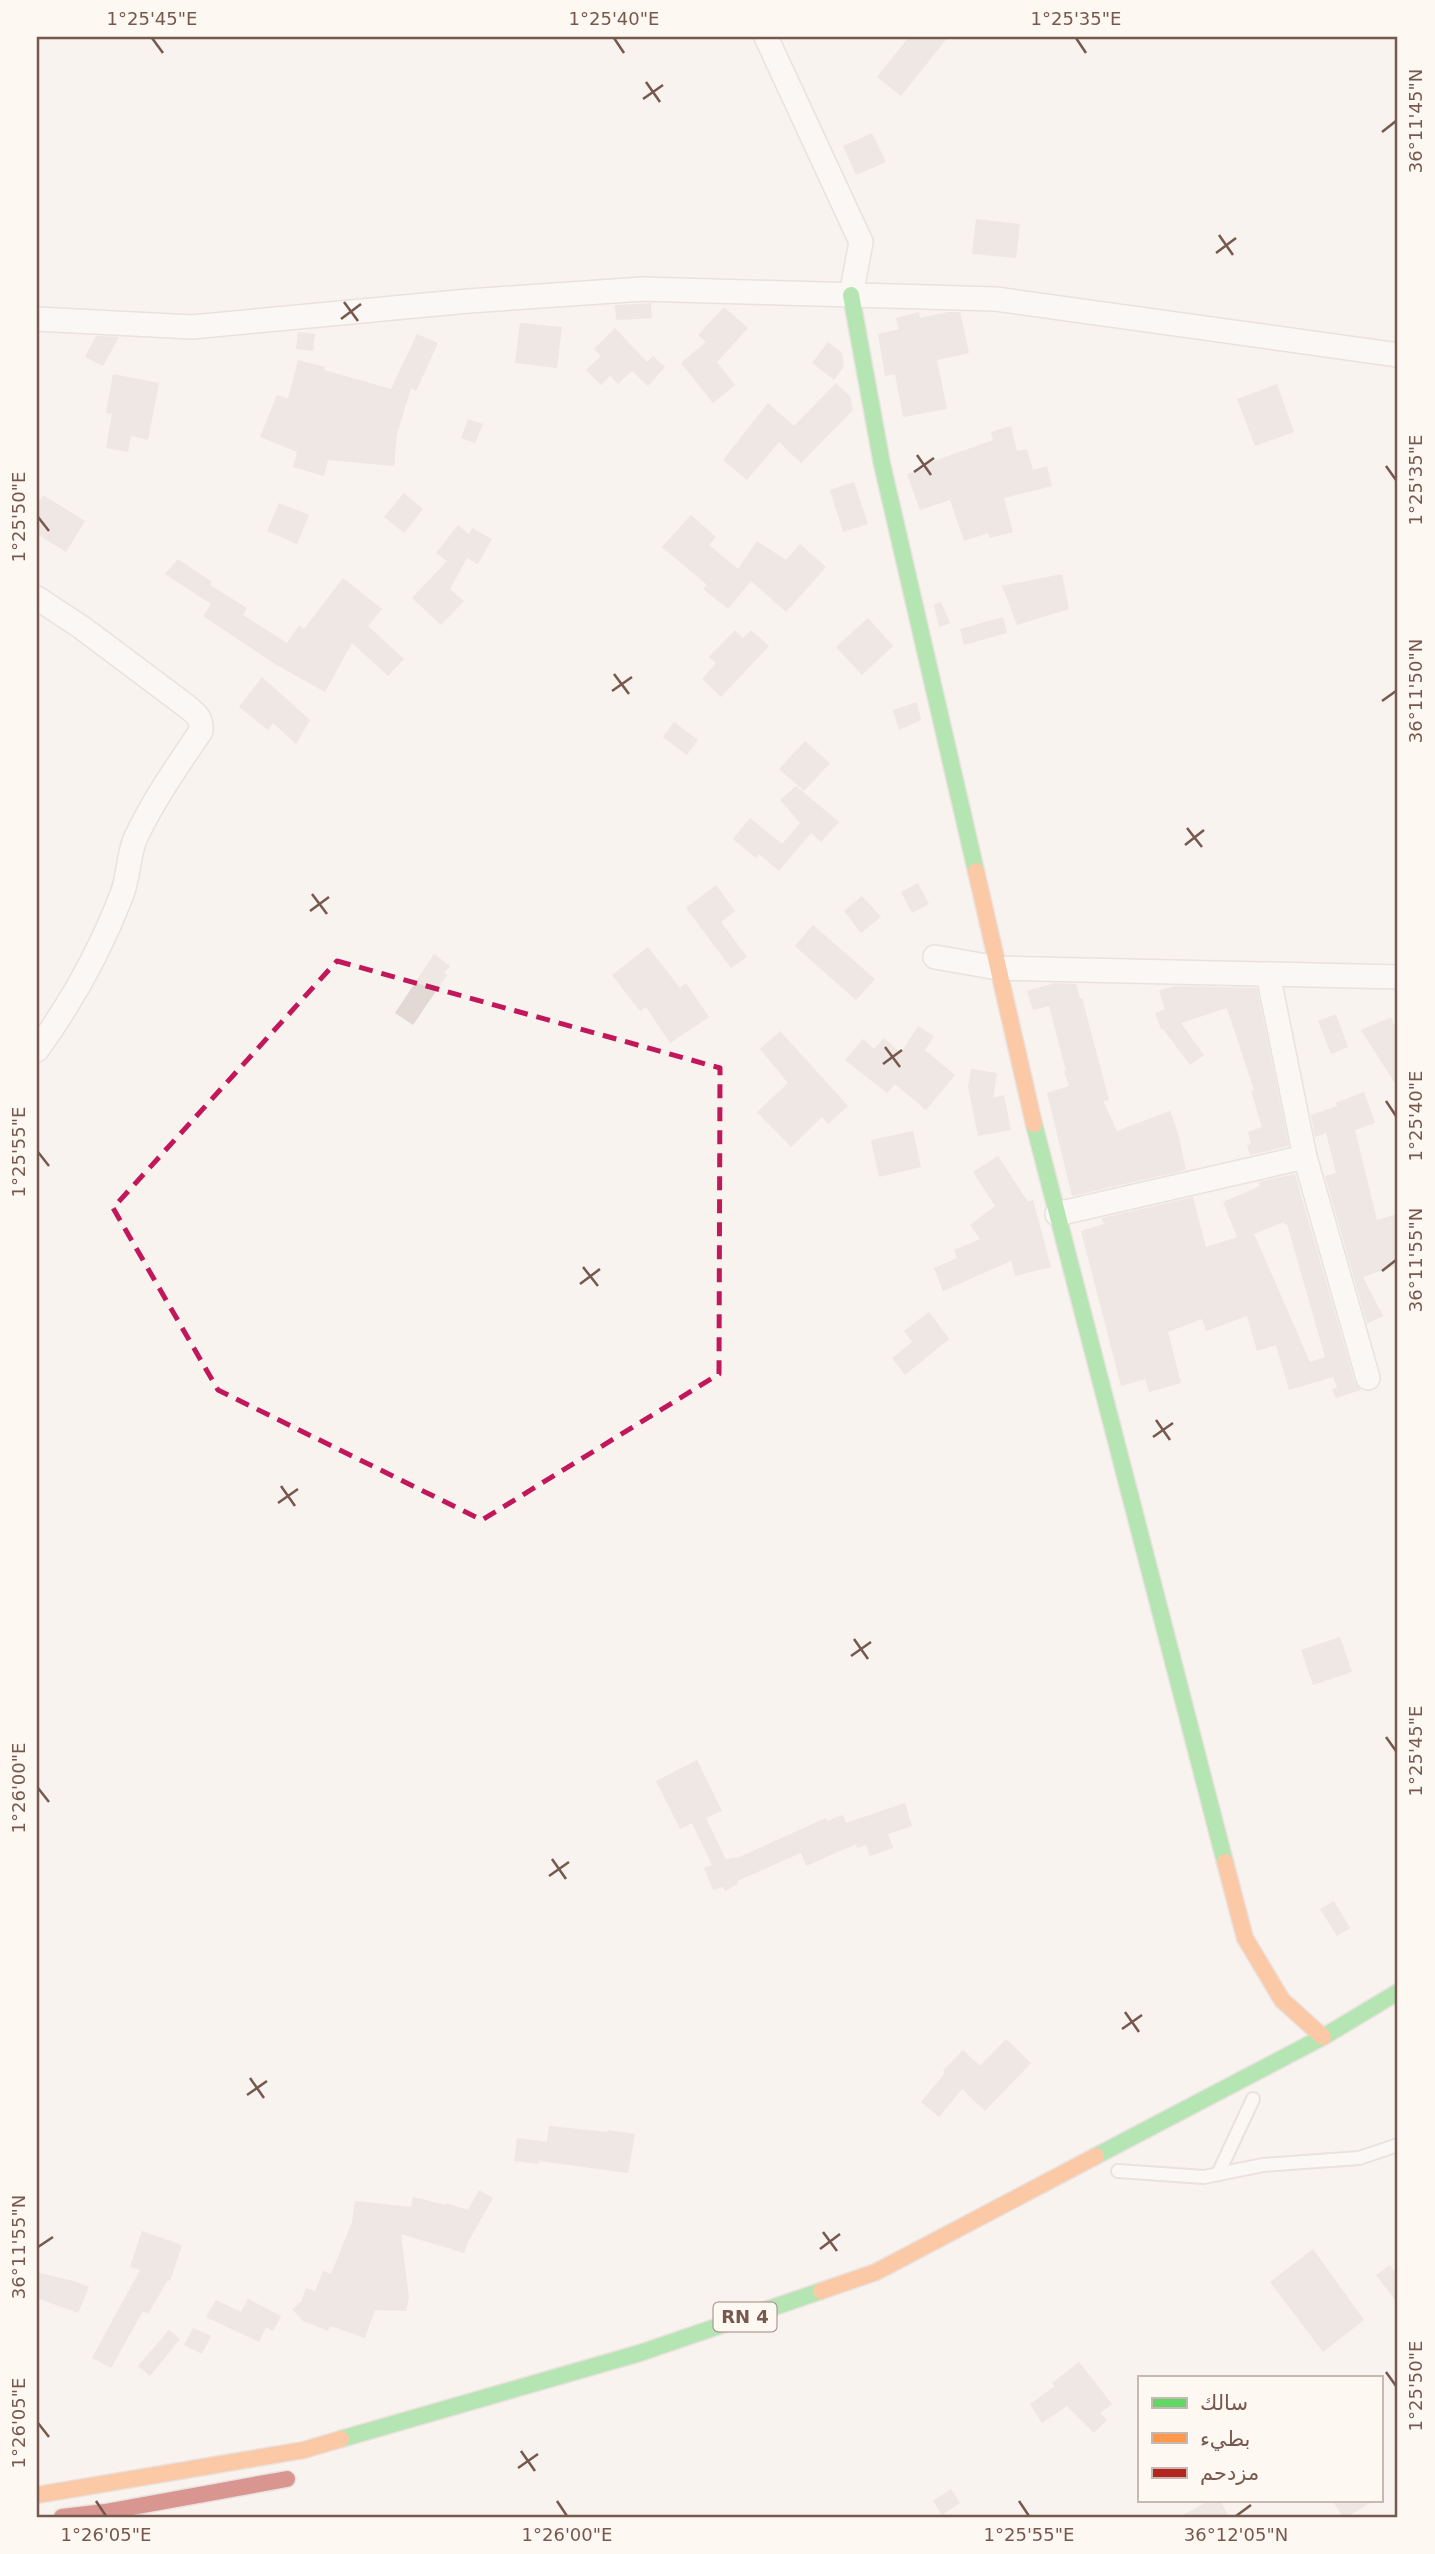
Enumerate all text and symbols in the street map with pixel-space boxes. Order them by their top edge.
text: 1°25'45"E [107,8,197,29]
text: 1°25'40"E [569,8,659,29]
text: 1°25'35"E [1031,8,1121,29]
text: 36°11'45"N [1405,69,1426,173]
text: 1°25'35"E [1405,435,1426,525]
text: 1°25'50"E [8,472,29,562]
text: 36°11'50"N [1405,639,1426,743]
text: 1°25'40"E [1405,1071,1426,1161]
text: 1°25'55"E [8,1107,29,1197]
text: 36°11'55"N [1405,1208,1426,1312]
text: 1°25'45"E [1405,1706,1426,1796]
text: 1°26'00"E [8,1743,29,1833]
text: 36°11'55"N [8,2195,29,2299]
road number: RN 4 [714,2302,776,2332]
text: 1°25'50"E [1405,2341,1426,2431]
legend [1138,2376,1382,2502]
text: 1°26'05"E [8,2378,29,2468]
text: سالك [1200,2391,1248,2415]
text: بطيء [1200,2427,1250,2451]
text: مزدحم [1200,2461,1259,2486]
text: 1°26'05"E [61,2524,151,2545]
text: 1°26'00"E [522,2524,612,2545]
text: 1°25'55"E [984,2524,1074,2545]
text: 36°12'05"N [1184,2524,1288,2545]

